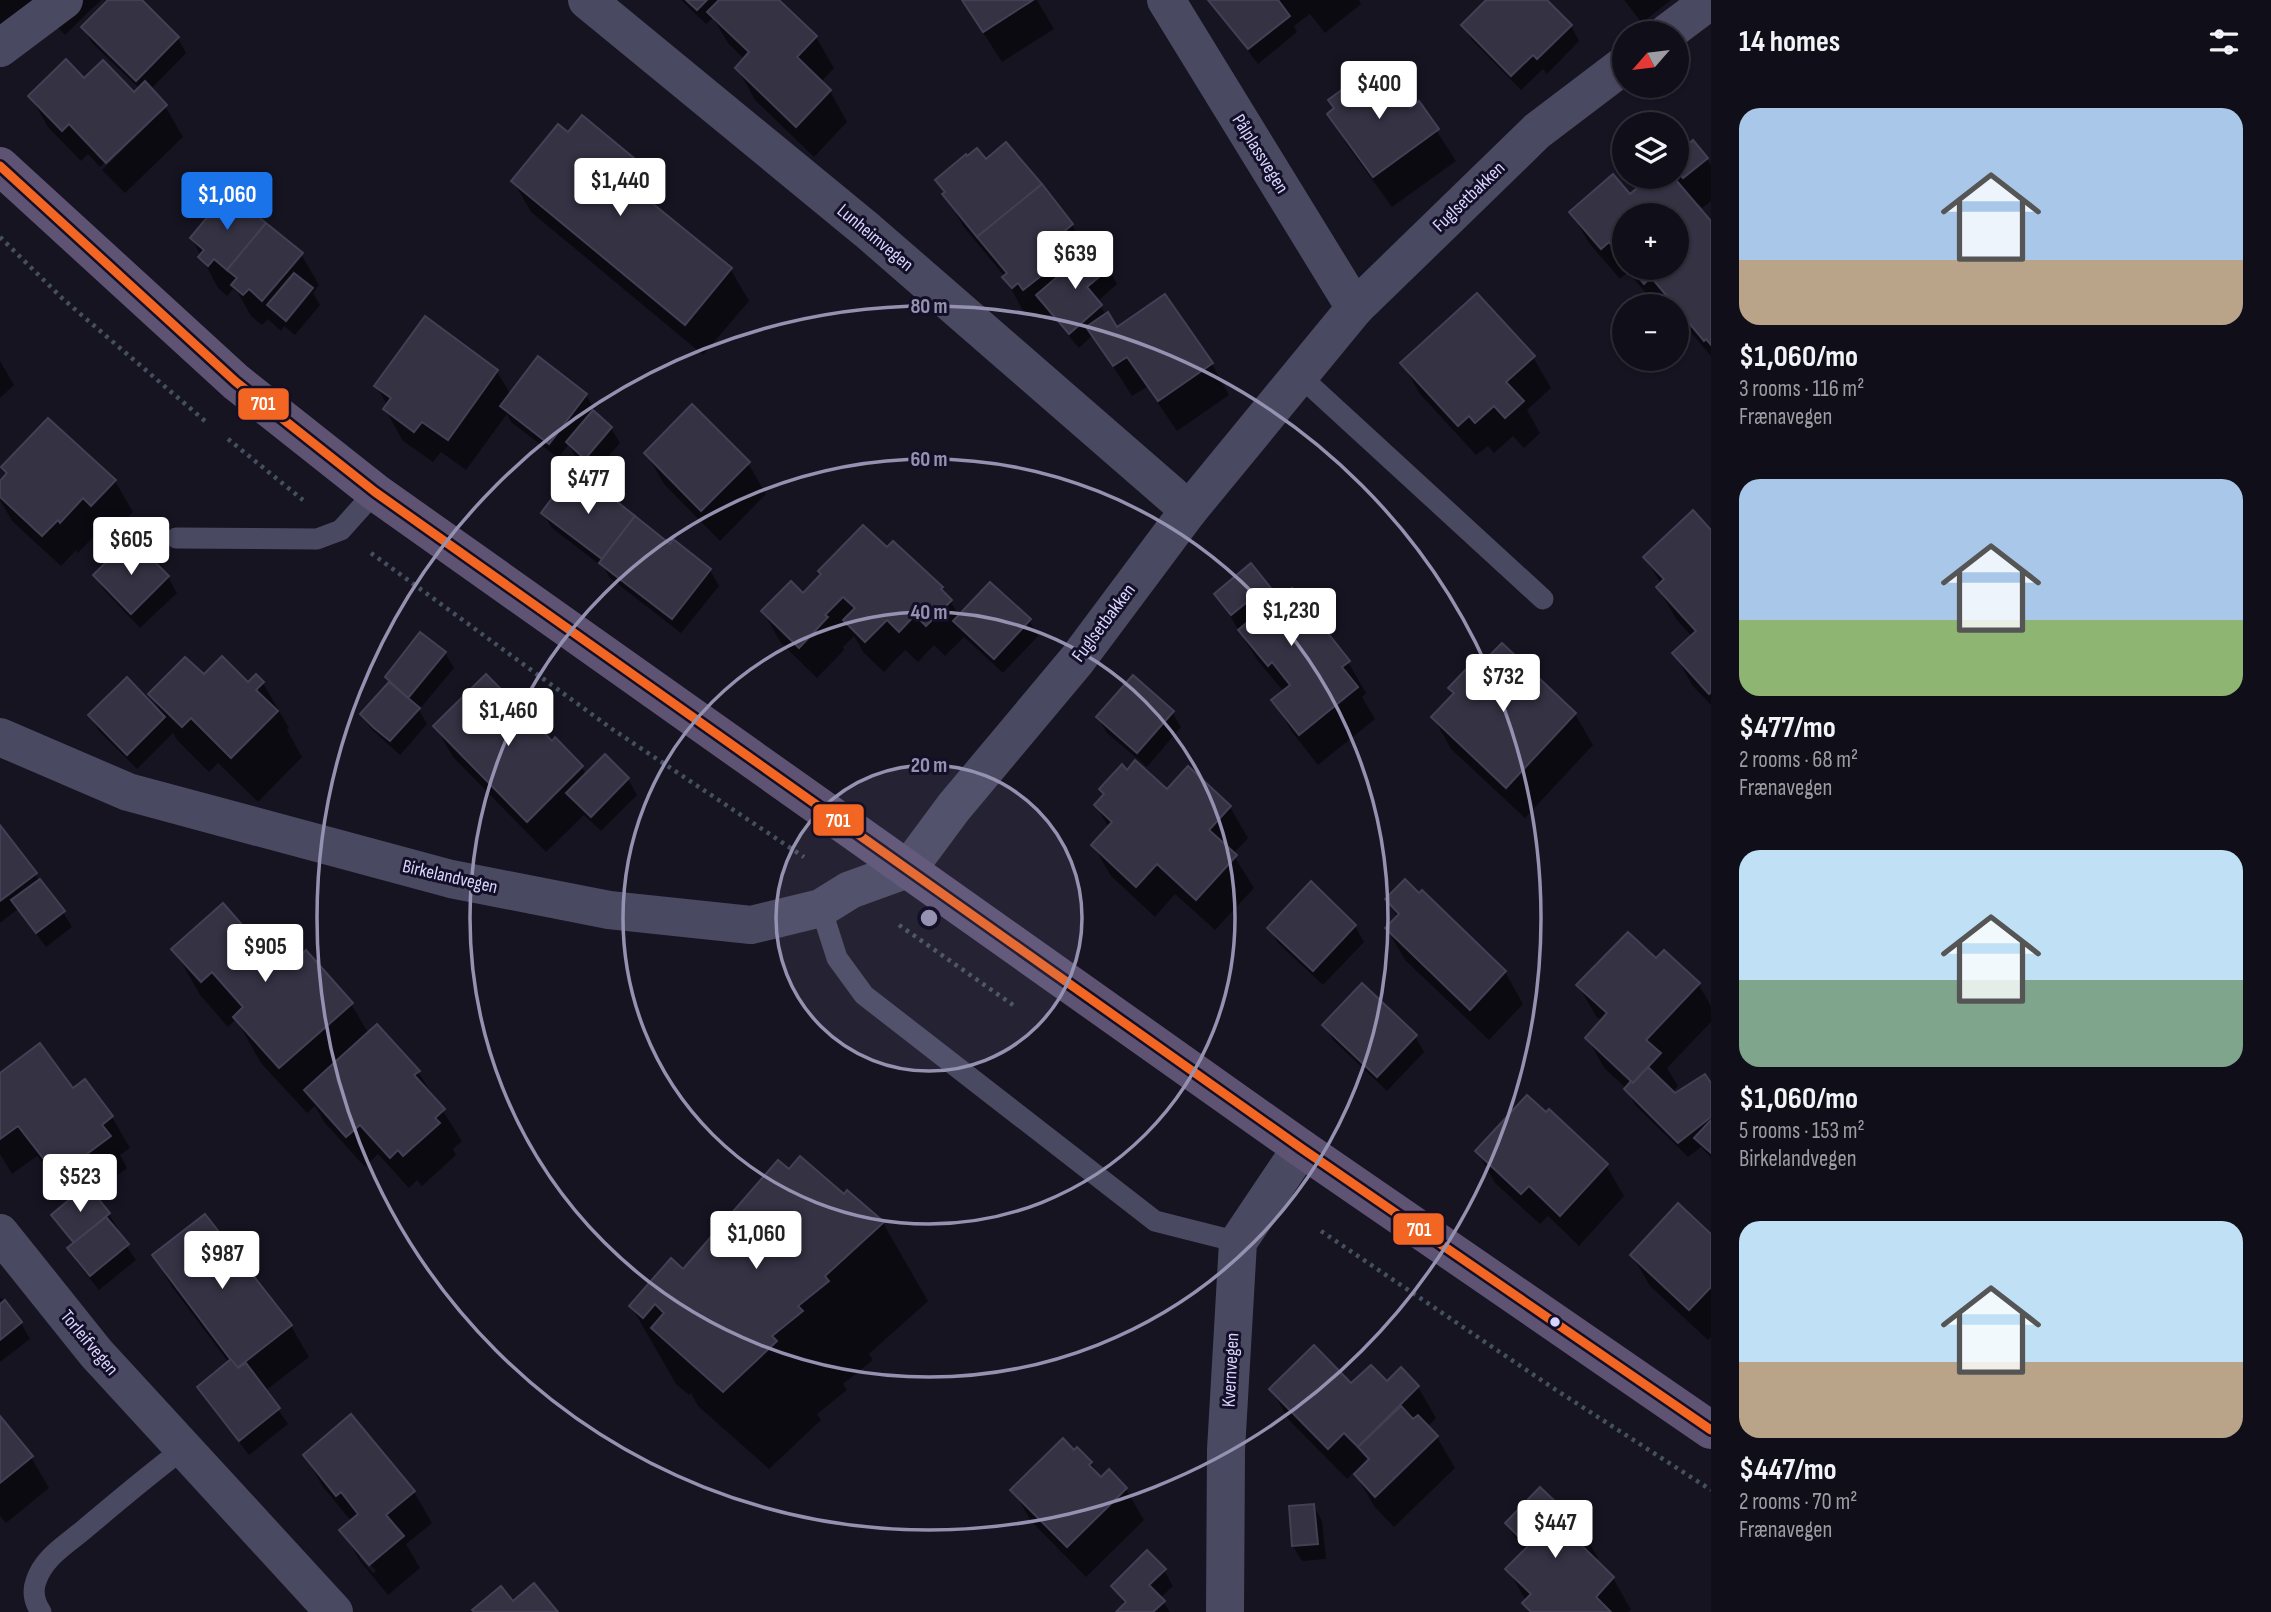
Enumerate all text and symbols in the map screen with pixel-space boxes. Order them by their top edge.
north arrow [1612,21,1689,98]
map controls [1612,21,1689,371]
icon: filters [2205,23,2243,61]
text: 14 homes [1739,24,1840,60]
pin: $400 [1338,61,1420,121]
text: $400 [1357,70,1401,98]
street label: Pålplassvegen [1227,110,1293,198]
button: layers [1612,112,1689,189]
icon: home [1928,154,2054,280]
street label: Fuglsetbakken [1428,157,1510,237]
pin: $1,440 [563,158,677,218]
text: $1,440 [590,167,650,195]
pin: $1,060 [170,173,284,232]
text: $1,060 [197,181,257,209]
street label: Lunheimvegen [832,199,918,277]
button: + [1612,203,1689,280]
pin: $639 [1034,232,1116,291]
text: $639 [1053,240,1097,268]
text: 80 m [910,294,948,319]
button: − [1612,294,1689,371]
text: $1,060/mo [1739,339,1858,375]
text: 3 rooms · 116 m² [1739,375,1864,403]
line badge: 701 [237,387,290,421]
text: 701 [251,393,276,416]
text: Frænavegen [1739,403,1832,431]
text: 60 m [910,447,948,472]
pin: $477 [547,456,629,516]
text: $477 [567,465,609,493]
pin: $605 [90,518,172,577]
icon: home [1928,525,2054,651]
text: $605 [109,526,153,554]
street label: Fuglsetbakken [1067,579,1141,667]
pin: $1,230 [1234,588,1348,648]
text: $1,230 [1262,597,1320,625]
text: 40 m [911,600,947,625]
pin: $732 [1462,654,1544,714]
text: $732 [1482,663,1524,691]
pin: $1,460 [451,688,565,748]
text: $1,460 [478,697,538,725]
text: $477/mo [1739,710,1836,746]
text: 2 rooms · 68 m² [1739,746,1858,774]
text: 20 m [911,753,947,778]
text: Frænavegen [1739,774,1832,802]
line badge: 701 [812,803,865,837]
text: 701 [826,810,851,833]
street label: Birkelandvegen [400,855,500,899]
icon: home [1928,896,2054,1022]
centre of rings [917,906,941,930]
pin: $905 [224,925,306,984]
text: $905 [243,933,287,961]
text: $1,060/mo [1739,1081,1858,1117]
text: 5 rooms · 153 m² [1739,1117,1865,1145]
text: Birkelandvegen [1739,1145,1856,1173]
pin: $523 [39,1154,121,1214]
text: $523 [59,1163,101,1191]
pin: $1,060 [699,1212,813,1271]
line badge: 701 [1392,1212,1445,1246]
text: 701 [1407,1219,1432,1242]
text: $1,060 [726,1220,786,1248]
pin: $987 [181,1232,263,1291]
text: $987 [200,1240,244,1268]
icon: home [1928,1267,2054,1393]
street label: Torleifvegen [55,1306,123,1380]
unlabelled marker [1548,1315,1562,1329]
street label: Kvernvegen [1218,1332,1244,1408]
text: $447/mo [1739,1452,1837,1488]
text: 2 rooms · 70 m² [1739,1488,1857,1516]
pin: $447 [1514,1500,1596,1560]
text: $447 [1534,1509,1577,1537]
text: Frænavegen [1739,1516,1832,1544]

